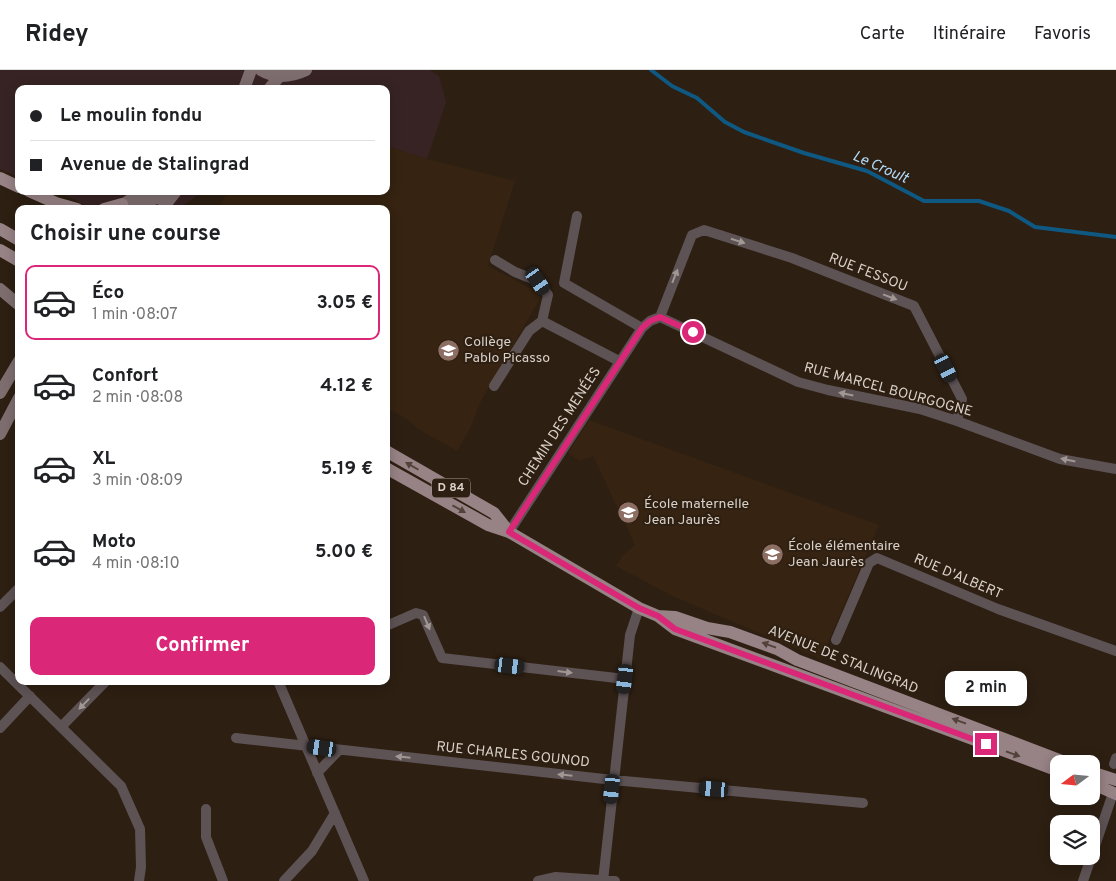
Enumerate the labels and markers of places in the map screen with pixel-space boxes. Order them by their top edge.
place label: Collège Pablo Picasso [464,334,550,367]
school or university icon: Collège Pablo Picasso [436,338,460,362]
place label: École maternelle Jean Jaurès [644,495,749,529]
school or university icon: École maternelle Jean Jaurès [616,500,640,524]
place label: École élémentaire Jean Jaurès [788,537,900,571]
school or university icon: École élémentaire Jean Jaurès [760,542,784,566]

